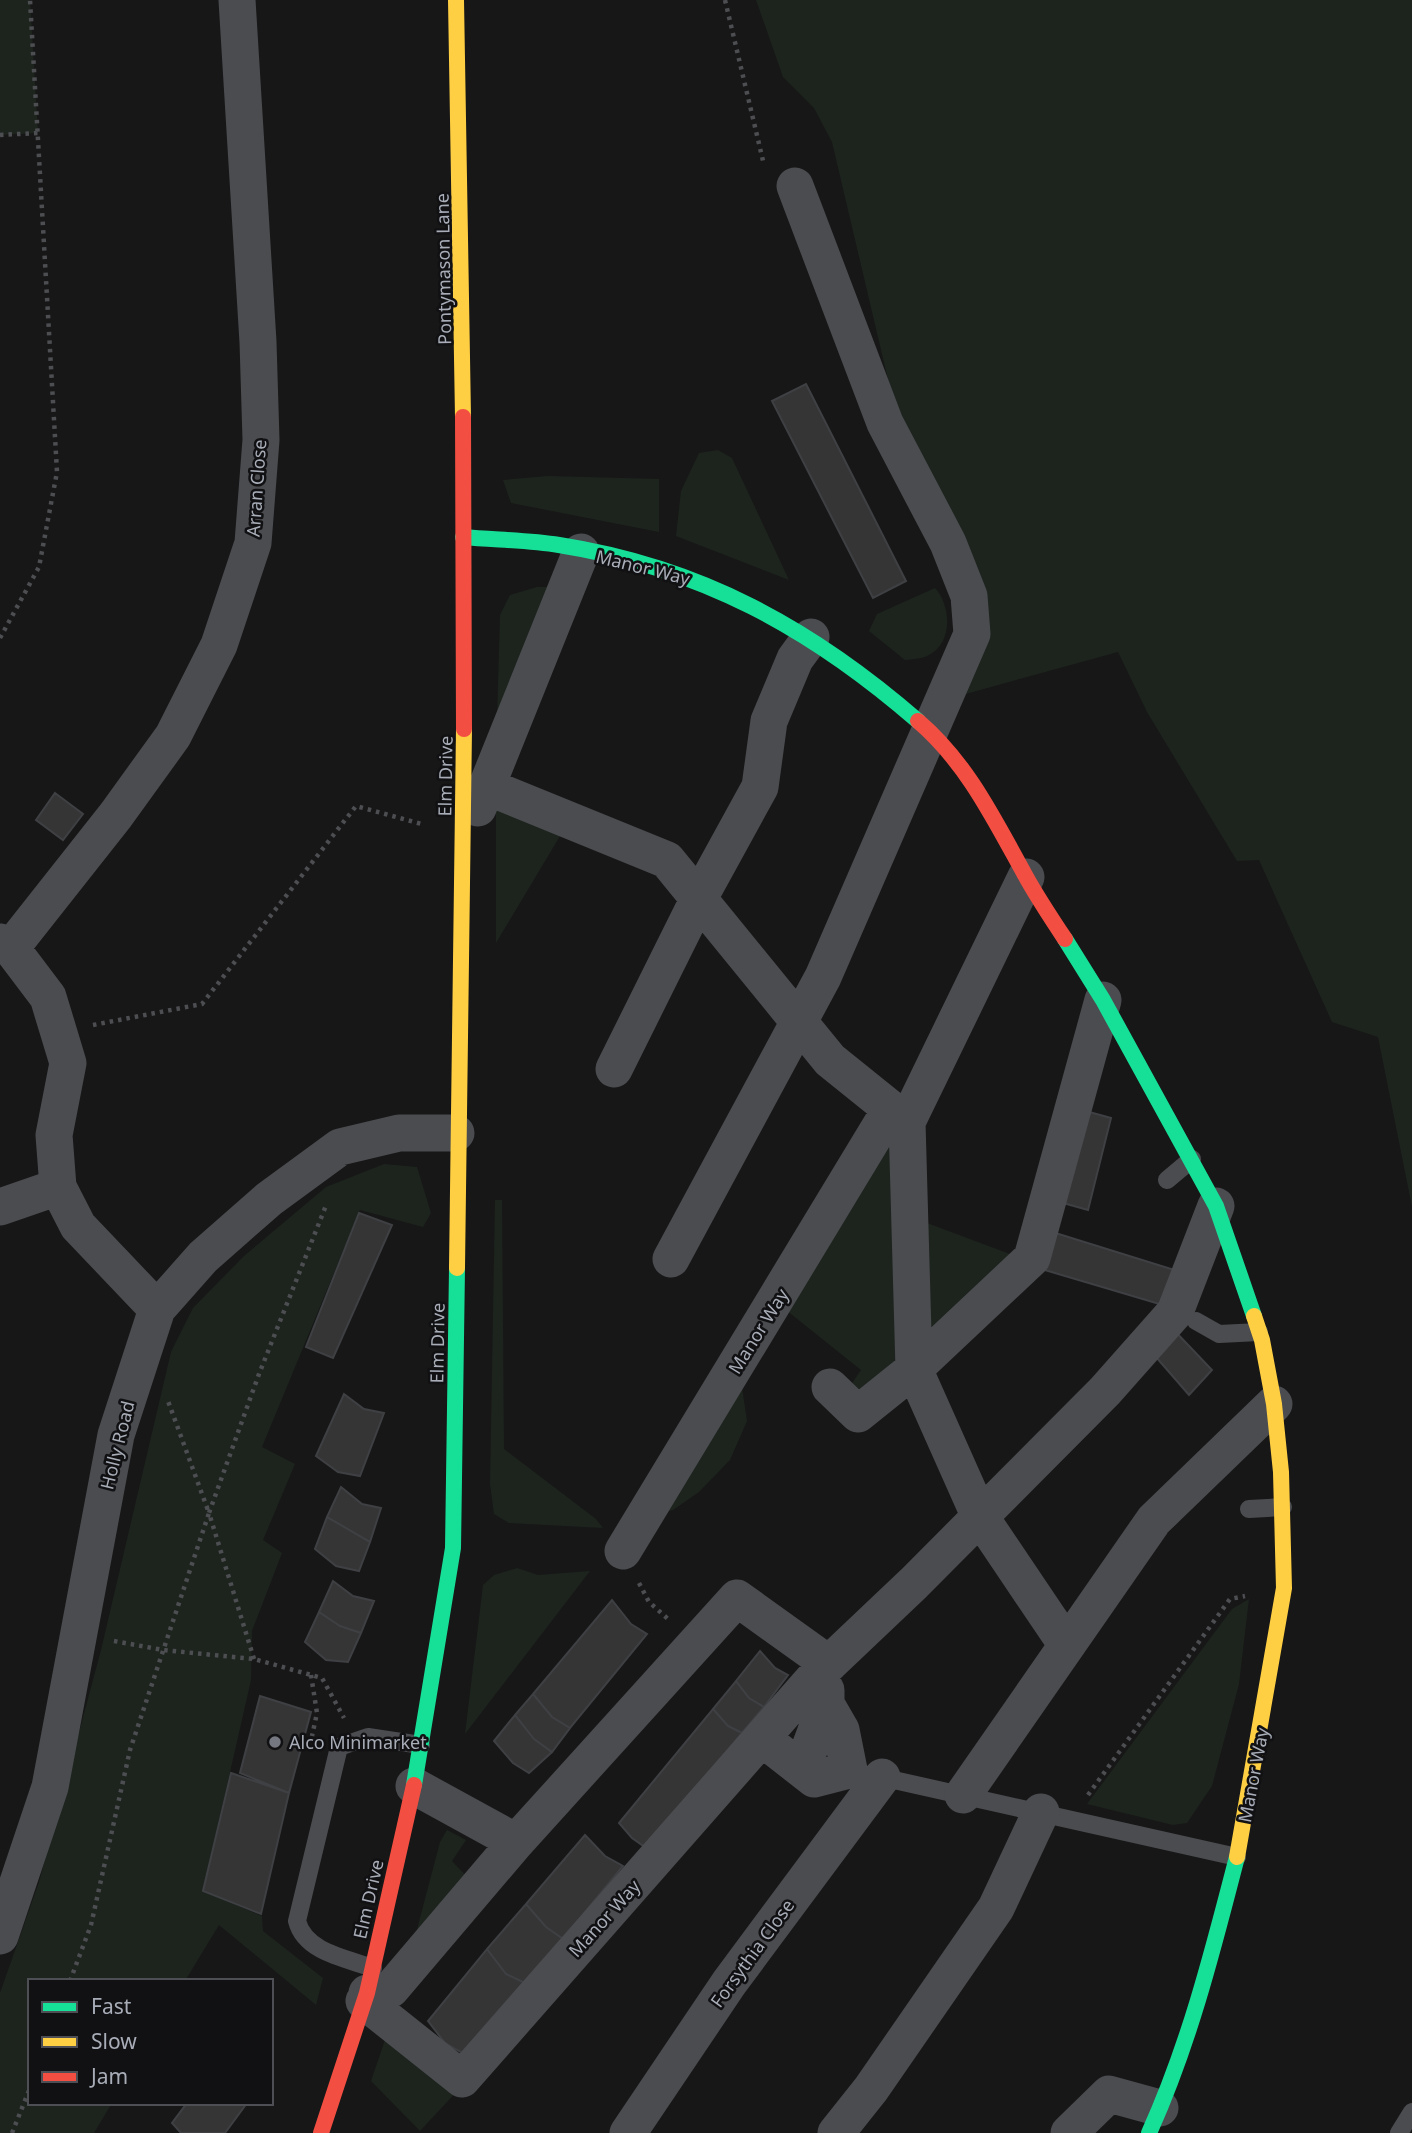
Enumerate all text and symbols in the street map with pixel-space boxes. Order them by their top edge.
street label: Pontymason Lane [430,193,456,345]
street label: Arran Close [241,438,271,538]
street label: Manor Way [593,544,693,590]
street label: Elm Drive [432,735,458,817]
street label: Manor Way [722,1283,794,1378]
street label: Elm Drive [424,1302,450,1384]
street label: Holly Road [94,1398,140,1492]
street label: Manor Way [1232,1725,1274,1825]
place label: Alco Minimarket [289,1730,427,1754]
marker: Alco Minimarket [267,1734,283,1750]
street label: Elm Drive [347,1857,389,1941]
street label: Manor Way [563,1874,646,1962]
street label: Forsythia Close [705,1894,799,2012]
legend [28,1979,273,2105]
text: Fast [91,1992,132,2020]
text: Slow [91,2027,137,2055]
text: Jam [89,2062,128,2090]

